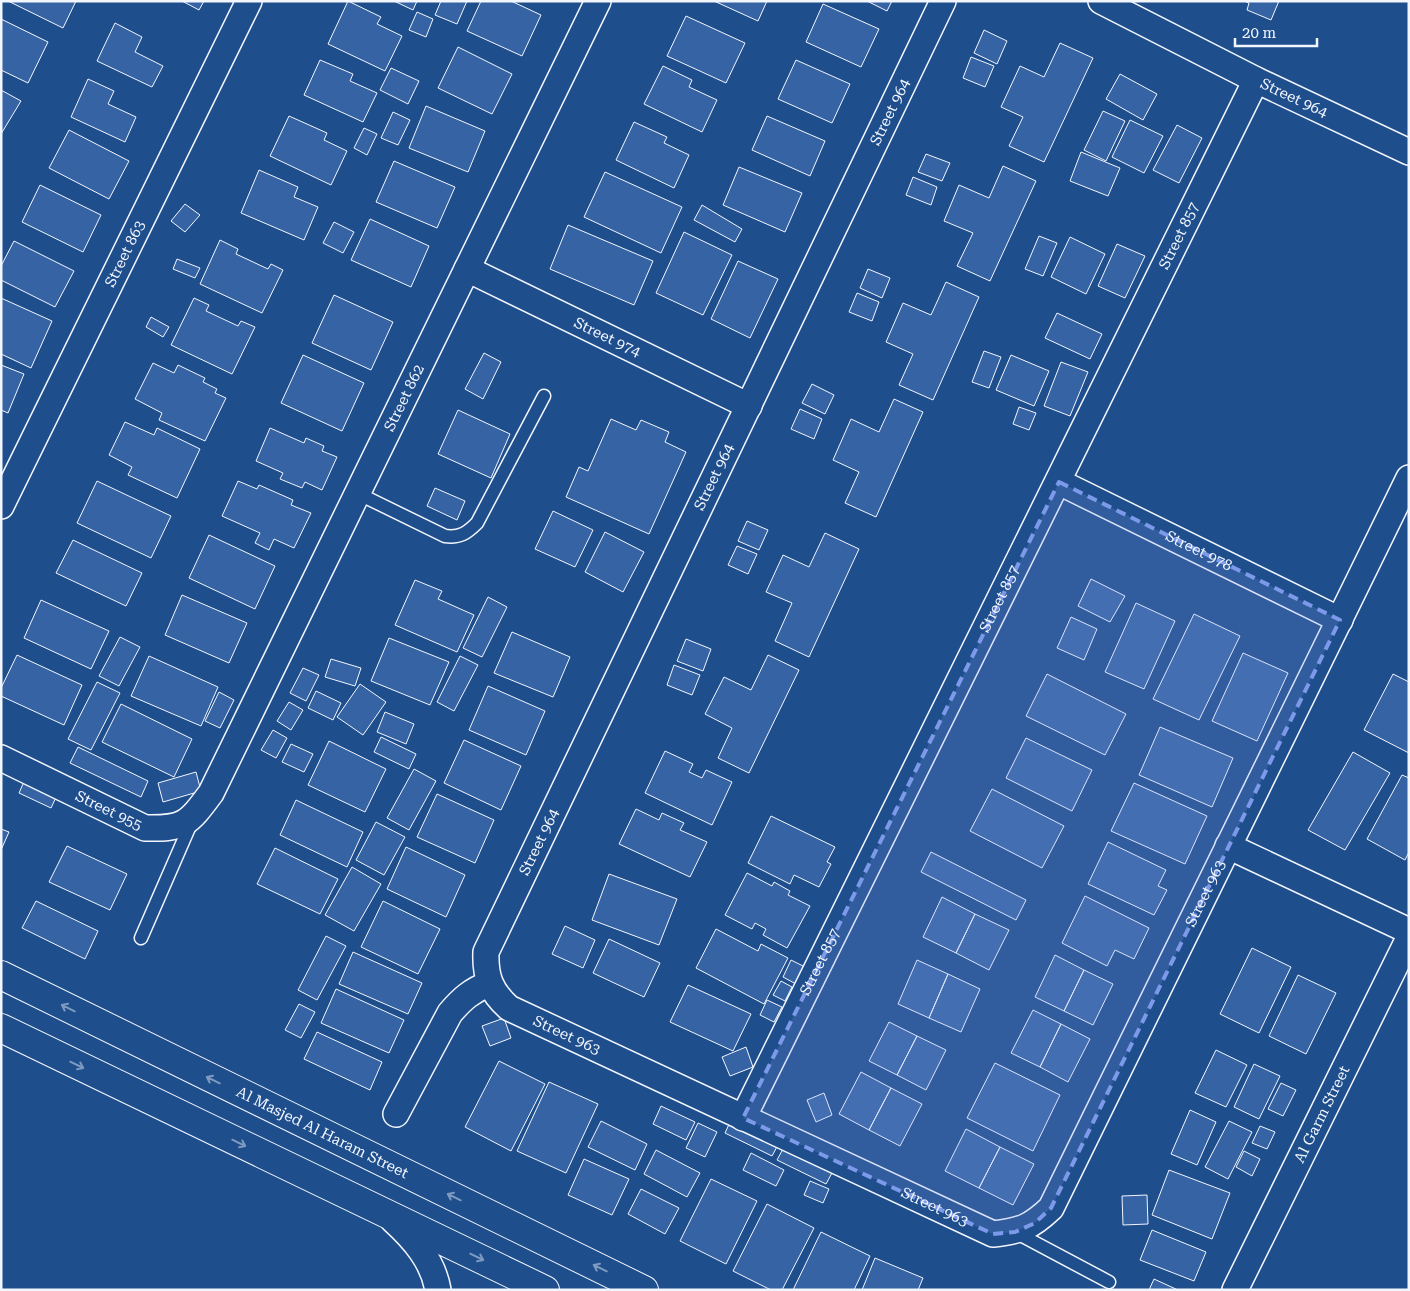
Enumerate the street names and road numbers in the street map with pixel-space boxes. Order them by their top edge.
street label: Street 964 [1258,74,1331,122]
street label: Street 964 [866,75,914,148]
street label: Street 857 [1155,200,1203,272]
street label: Street 863 [101,217,149,290]
street label: Street 974 [571,313,644,361]
street label: Street 862 [380,362,428,434]
street label: Street 964 [690,440,738,513]
street label: Street 978 [1163,527,1235,575]
street label: Street 857 [975,563,1024,635]
street label: Street 955 [73,787,145,834]
street label: Street 964 [515,805,563,878]
street label: Street 963 [1181,857,1229,930]
street label: Street 857 [796,926,844,998]
street label: Street 963 [530,1012,603,1058]
street label: Al Garm Street [1290,1062,1354,1166]
street label: Al Masjed Al Haram Street [234,1083,412,1182]
street label: Street 963 [898,1183,971,1230]

